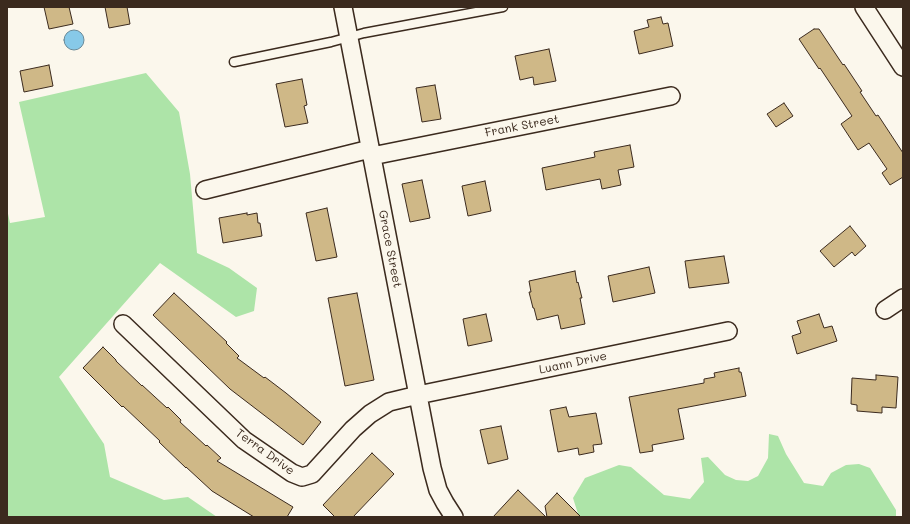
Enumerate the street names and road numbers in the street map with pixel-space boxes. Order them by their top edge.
street label: Frank Street [484,112,560,140]
street label: Grace Street [375,209,405,289]
street label: Luann Drive [538,349,608,377]
street label: Terra Drive [233,426,297,478]

